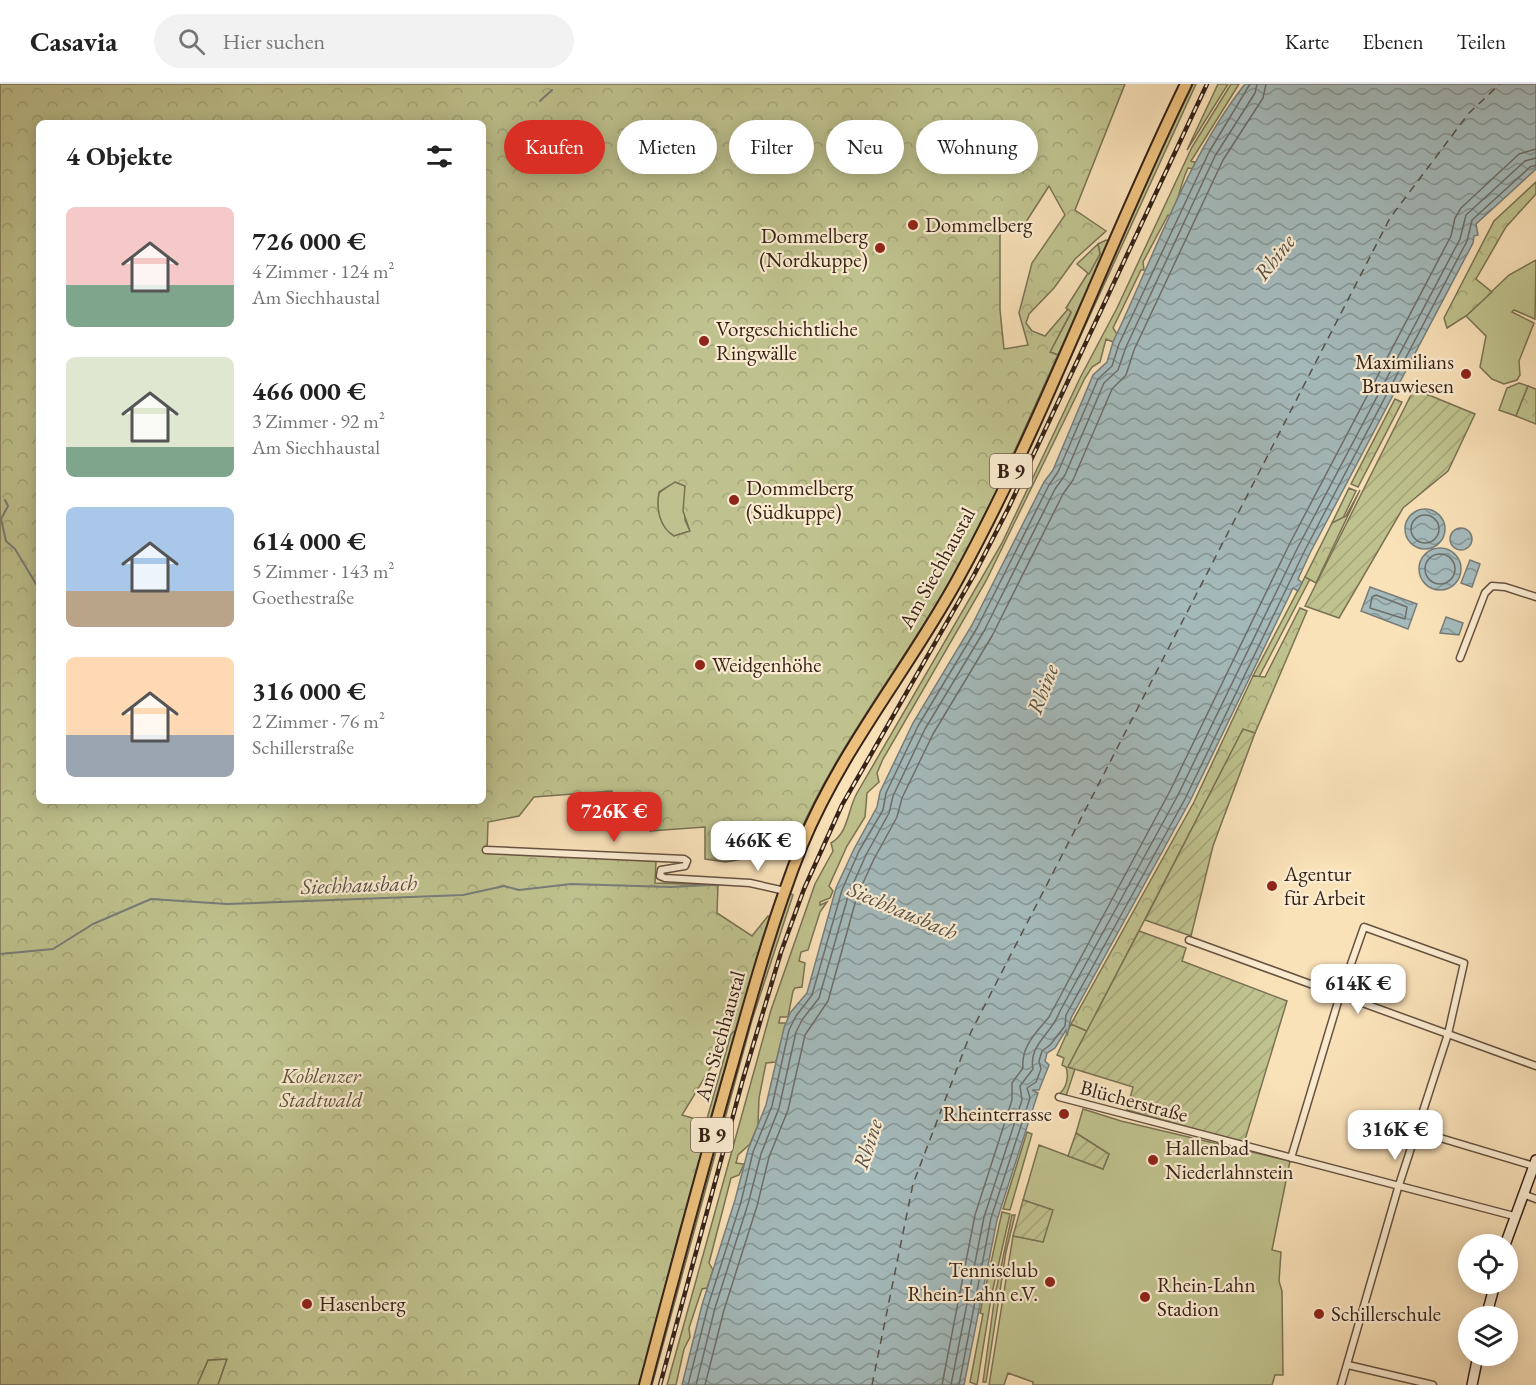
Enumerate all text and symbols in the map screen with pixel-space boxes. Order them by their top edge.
search box [154,14,574,68]
text: Casavia [30,23,118,59]
icon: search [175,25,208,58]
text: Hier suchen [223,27,325,56]
text: Karte [1285,28,1329,55]
text: Ebenen [1362,28,1423,55]
text: Teilen [1456,28,1506,55]
chip: Kaufen [504,120,605,174]
chip: Mieten [617,120,717,174]
chip: Filter [729,120,814,174]
chip: Neu [826,120,904,174]
chip: Wohnung [916,120,1038,174]
text: 4 Objekte [66,139,172,173]
icon: filters [423,140,456,173]
place label: Dommelberg [925,211,1033,238]
marker: Dommelberg [906,218,920,232]
place label: Dommelberg (Nordkuppe) [759,222,869,273]
text: 726 000 € [252,224,366,258]
water label: Rhine [1247,228,1302,286]
icon: home [114,231,186,303]
marker: Dommelberg (Nordkuppe) [873,241,887,255]
text: 4 Zimmer · 124 m² [252,258,395,284]
text: Am Siechhaustal [252,284,380,310]
place label: Vorgeschichtliche Ringwälle [716,315,858,366]
marker: Vorgeschichtliche Ringwälle [697,334,711,348]
place label: Maximilians Brauwiesen [1355,348,1454,399]
marker: Maximilians Brauwiesen [1459,367,1473,381]
text: 466 000 € [252,374,366,408]
icon: home [114,381,186,453]
text: 3 Zimmer · 92 m² [252,408,385,434]
text: Am Siechhaustal [252,434,380,460]
road number: B 9 [990,454,1032,488]
place label: Dommelberg (Südkuppe) [746,474,854,525]
marker: Dommelberg (Südkuppe) [727,493,741,507]
street label: Am Siechhaustal [892,502,981,634]
text: 614 000 € [252,524,366,558]
icon: home [114,531,186,603]
text: 5 Zimmer · 143 m² [252,558,395,584]
text: Goethestraße [252,584,354,610]
place label: Weidgenhöhe [712,651,821,678]
marker: Weidgenhöhe [693,658,707,672]
water label: Rhine [1020,660,1065,718]
text: 316 000 € [252,674,366,708]
icon: home [114,681,186,753]
text: 2 Zimmer · 76 m² [252,708,385,734]
text: Schillerstraße [252,734,354,760]
pin: 726K € [565,792,663,843]
text: 726K € [581,798,647,824]
pin: 466K € [709,821,807,872]
text: 466K € [725,827,791,853]
place label: Agentur für Arbeit [1283,860,1366,911]
water label: Siechhausbach [299,868,418,901]
water label: Siechhausbach [843,874,962,947]
marker: Agentur für Arbeit [1265,879,1279,893]
pin: 614K € [1309,964,1407,1015]
street label: Am Siechhaustal [688,968,751,1105]
text: 614K € [1325,970,1391,996]
park label: Koblenzer Stadtwald [278,1062,363,1113]
street label: Blücherstraße [1077,1073,1191,1128]
place label: Rheinterrasse [943,1100,1052,1127]
marker: Rheinterrasse [1057,1107,1071,1121]
pin: 316K € [1346,1110,1444,1161]
water label: Rhine [846,1115,889,1173]
text: 316K € [1362,1116,1428,1142]
road number: B 9 [691,1118,733,1152]
place label: Hallenbad Niederlahnstein [1165,1134,1294,1185]
marker: Hallenbad Niederlahnstein [1146,1153,1160,1167]
map controls [1458,1234,1518,1366]
button: locate [1458,1234,1518,1294]
place label: Tennisclub Rhein-Lahn e.V. [908,1256,1038,1307]
place label: Rhein-Lahn Stadion [1157,1271,1256,1322]
marker: Tennisclub Rhein-Lahn e.V. [1043,1275,1057,1289]
place label: Hasenberg [319,1290,406,1317]
marker: Rhein-Lahn Stadion [1138,1290,1152,1304]
marker: Hasenberg [300,1297,314,1311]
place label: Schillerschule [1331,1300,1441,1327]
button: layers [1458,1306,1518,1366]
marker: Schillerschule [1312,1307,1326,1321]

